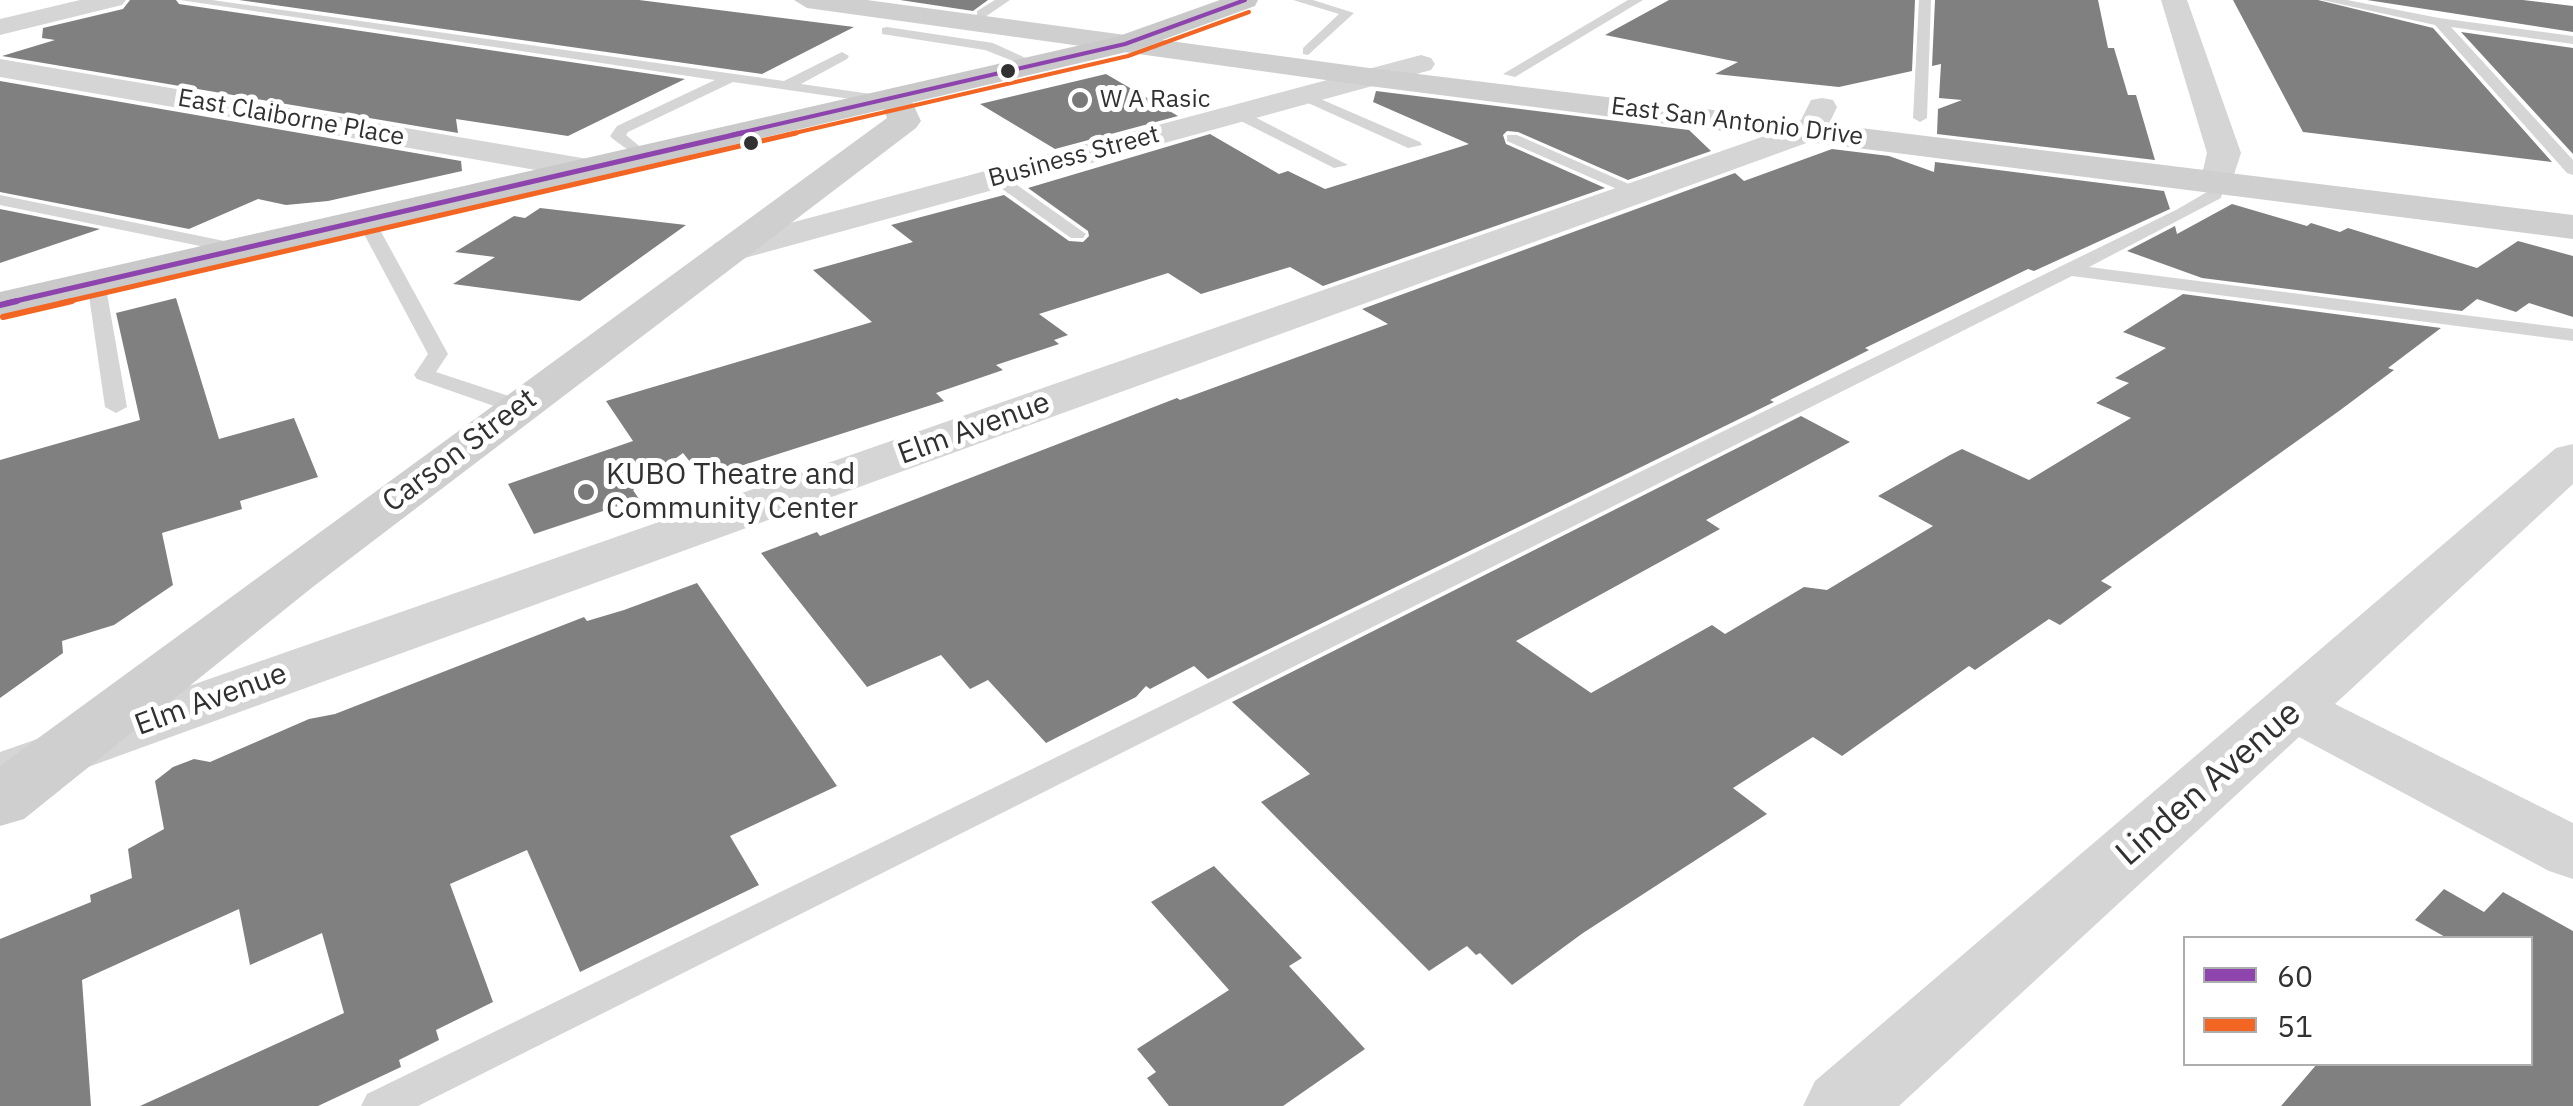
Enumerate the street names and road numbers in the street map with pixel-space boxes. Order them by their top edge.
street label: East Claiborne Place [175,83,407,153]
street label: East San Antonio Drive [1609,92,1865,152]
street label: Business Street [985,120,1163,194]
street label: Carson Street [376,381,544,521]
street label: Elm Avenue [893,385,1055,473]
street label: Elm Avenue [130,656,292,744]
street label: Linden Avenue [2108,692,2310,876]

